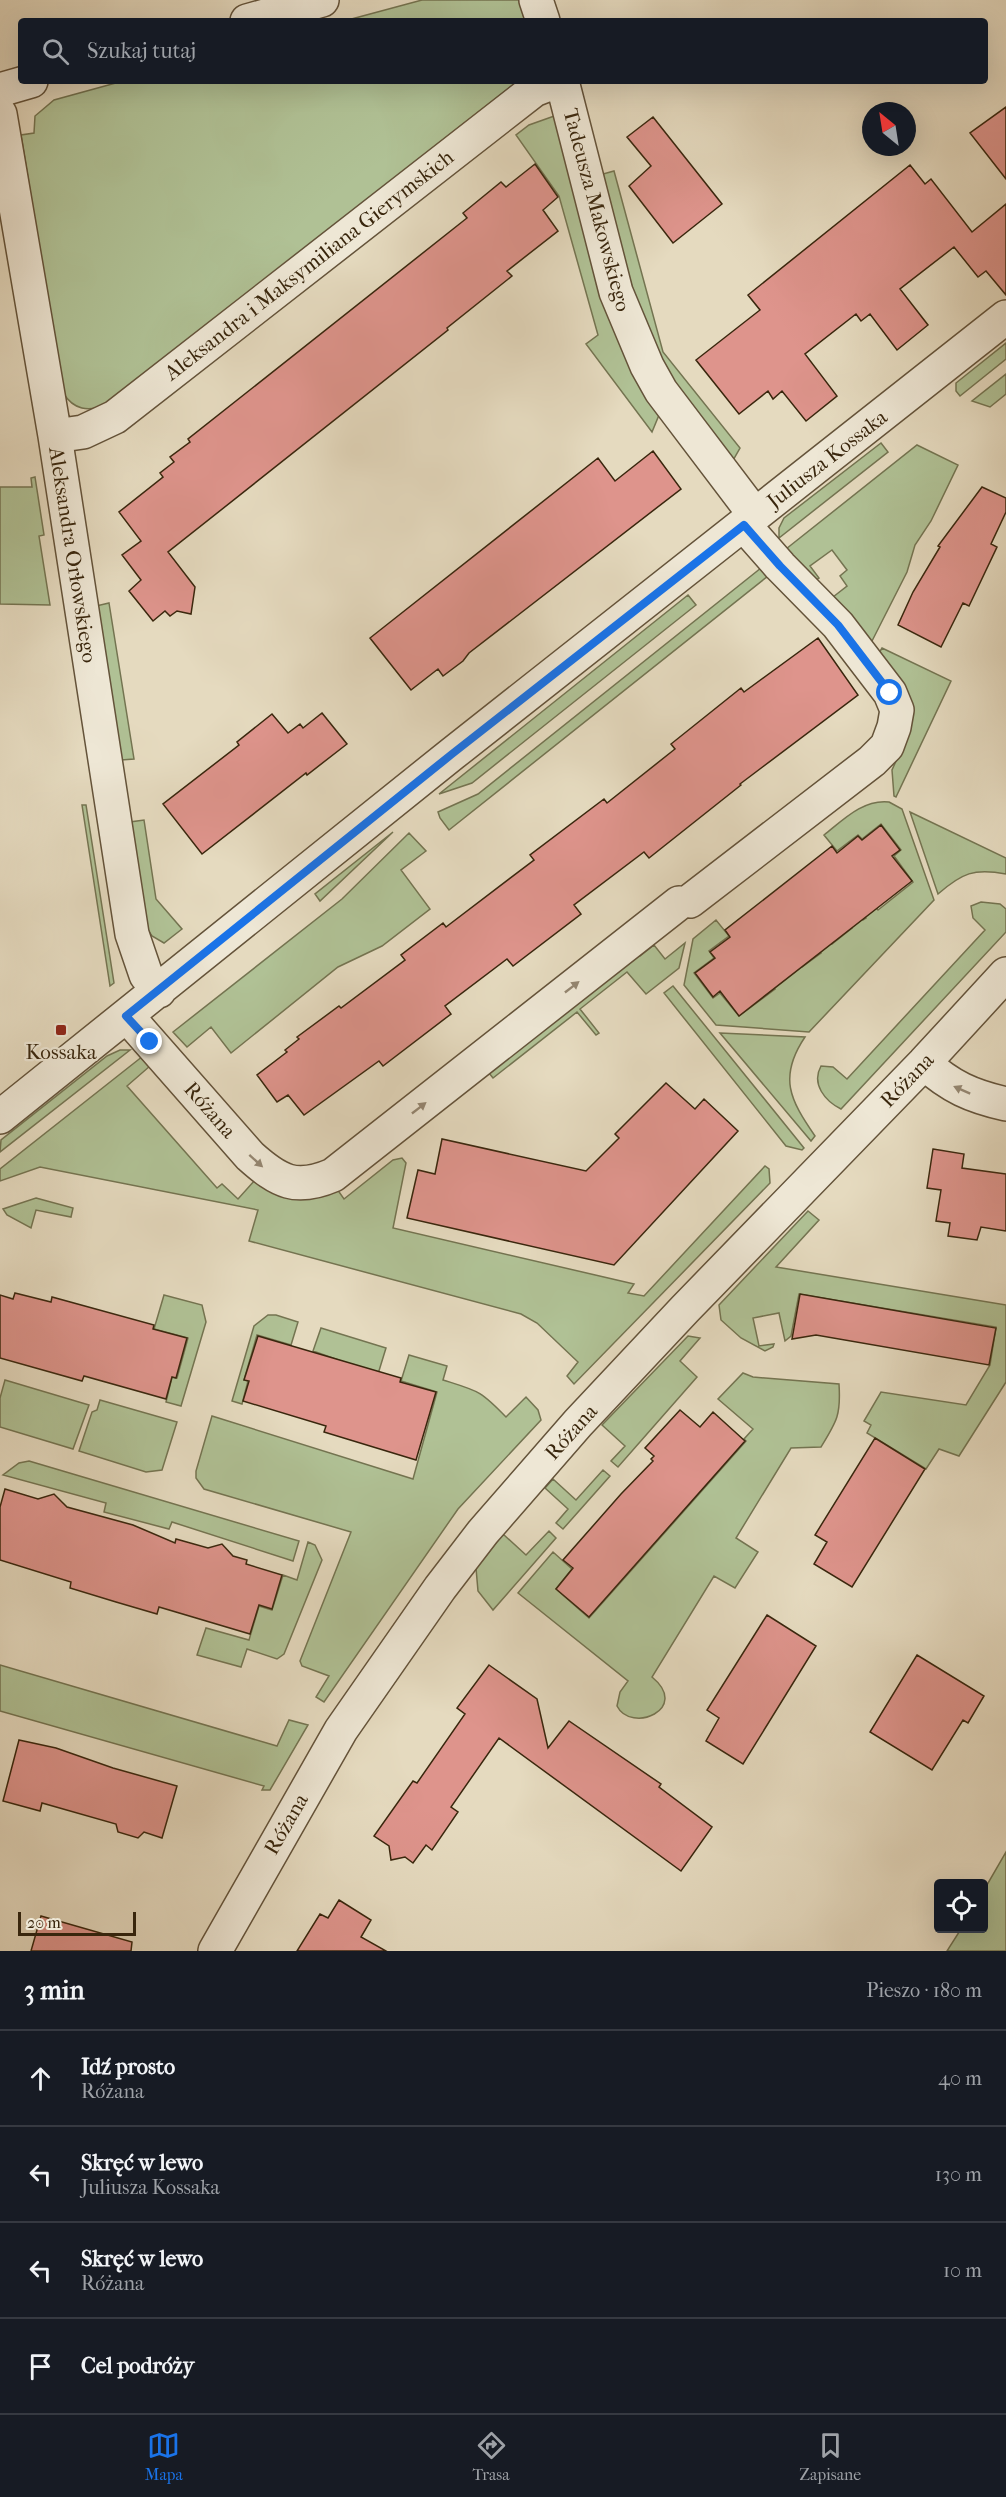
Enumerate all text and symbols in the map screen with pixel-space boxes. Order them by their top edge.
search box [18,18,988,84]
icon: search [39,35,72,68]
text: Szukaj tutaj [87,38,196,64]
north arrow [862,102,916,156]
street label: Tadeusza Makowskiego [558,106,636,314]
street label: Aleksandra i Maksymiliana Gierymskich [159,145,458,386]
street label: Juliusza Kossaka [761,405,892,515]
street label: Aleksandra Orłowskiego [44,444,102,665]
route start [876,679,902,705]
one-way arrow [565,982,580,994]
marker: Kossaka [54,1023,68,1037]
route end [136,1028,162,1054]
place label: Kossaka [25,1040,97,1064]
street label: Różana [875,1048,939,1112]
street label: Różana [179,1077,241,1143]
one-way arrow [952,1085,970,1095]
one-way arrow [411,1101,427,1114]
one-way arrow [248,1154,263,1168]
street label: Różana [540,1399,602,1465]
street label: Różana [259,1789,313,1859]
map controls [934,1879,988,1933]
button: locate [934,1879,988,1933]
scale bar [18,1909,136,1936]
text: 20 m [27,1913,61,1932]
text: 3 min [24,1975,85,2006]
text: Pieszo · 180 m [866,1979,982,2002]
text: Idź prosto [81,2054,175,2080]
icon: ahead [24,2062,57,2095]
text: 40 m [938,2067,982,2090]
text: Różana [81,2080,144,2103]
text: Skręć w lewo [81,2150,203,2176]
icon: left [24,2158,57,2191]
text: 130 m [935,2163,982,2186]
text: Juliusza Kossaka [81,2176,220,2199]
text: Skręć w lewo [81,2246,203,2272]
icon: left [24,2254,57,2287]
text: 10 m [943,2259,982,2282]
text: Różana [81,2272,144,2295]
icon: arrive [24,2350,57,2383]
text: Cel podróży [81,2353,194,2379]
tab: Mapa [145,2429,183,2484]
tab: Trasa [472,2429,510,2484]
tab: Zapisane [799,2429,861,2484]

